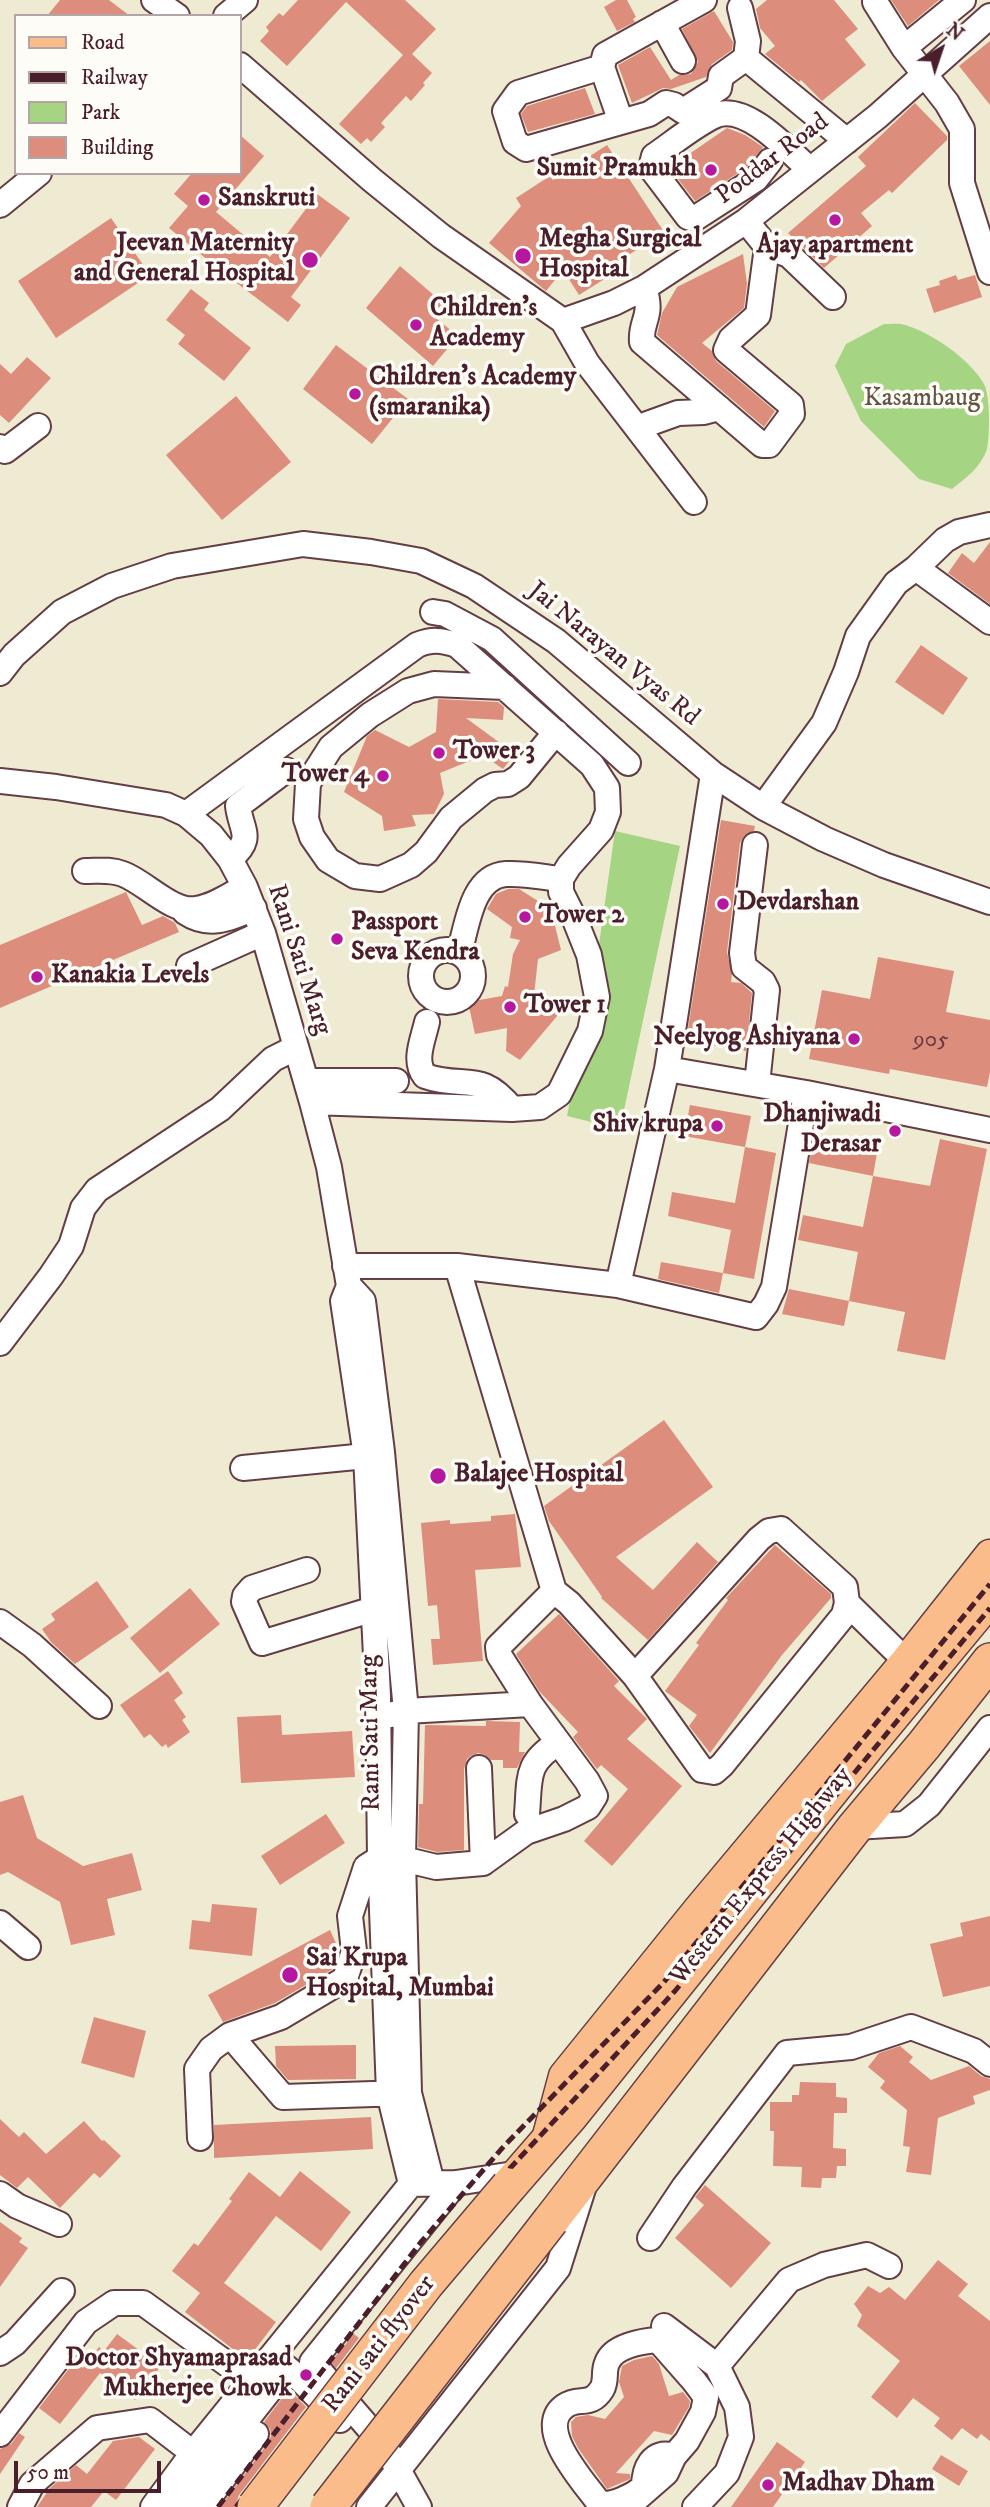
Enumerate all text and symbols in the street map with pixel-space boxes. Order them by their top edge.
legend [14,14,242,175]
north arrow [906,14,976,84]
text: N [941,18,968,46]
text: Road [81,30,125,56]
text: Railway [81,65,148,91]
text: Park [81,100,120,126]
street label: Poddar Road [710,107,836,213]
text: Building [81,135,153,161]
place label: Sumit Pramukh [536,154,697,186]
marker: Sumit Pramukh [703,162,719,178]
place label: Sanskruti [218,184,315,216]
marker: Sanskruti [196,192,212,208]
marker: Ajay apartment [827,212,843,228]
place label: Megha Surgical Hospital [539,225,701,286]
place label: Jeevan Maternity and General Hospital [74,229,294,290]
place label: Ajay apartment [757,231,913,263]
marker: Megha Surgical Hospital [513,246,533,266]
marker: Jeevan Maternity and General Hospital [300,250,320,270]
place label: Children's Academy [430,294,537,356]
marker: Children's Academy [408,317,424,333]
place label: Children's Academy (smaranika) [369,363,576,424]
park label: Kasambaug [864,384,980,416]
marker: Children's Academy (smaranika) [347,386,363,402]
street label: Jai Narayan Vyas Rd [521,576,705,734]
place label: Tower 3 [453,737,535,769]
marker: Tower 3 [431,745,447,761]
place label: Tower 4 [282,760,369,792]
marker: Tower 4 [375,768,391,784]
street label: Rani Sati Marg [259,881,337,1039]
place label: Devdarshan [737,888,859,920]
marker: Devdarshan [715,896,731,912]
place label: Tower 2 [539,901,624,933]
place label: Passport Seva Kendra [351,908,479,970]
marker: Tower 2 [517,909,533,925]
marker: Passport Seva Kendra [329,931,345,947]
place label: Kanakia Levels [51,961,209,993]
marker: Kanakia Levels [29,969,45,985]
place label: Tower 1 [524,991,606,1023]
marker: Tower 1 [502,999,518,1015]
place label: Neelyog Ashiyana [653,1023,840,1055]
house number: 905 [913,1027,949,1055]
marker: Neelyog Ashiyana [846,1031,862,1047]
place label: Dhanjiwadi Derasar [763,1100,881,1162]
place label: Shiv krupa [593,1110,703,1142]
marker: Shiv krupa [709,1118,725,1134]
marker: Dhanjiwadi Derasar [887,1123,903,1139]
place label: Balajee Hospital [454,1460,623,1492]
marker: Balajee Hospital [428,1466,448,1486]
street label: Rani Sati Marg [355,1654,389,1812]
street label: Western Express Highway [664,1762,860,1992]
place label: Sai Krupa Hospital, Mumbai [306,1944,494,2006]
marker: Sai Krupa Hospital, Mumbai [280,1965,300,1985]
street label: Rani sati flyover [317,2270,443,2420]
place label: Doctor Shyamaprasad Mukherjee Chowk [65,2344,292,2406]
marker: Doctor Shyamaprasad Mukherjee Chowk [298,2367,314,2383]
scale bar [18,2448,164,2492]
text: 50 m [27,2460,69,2486]
place label: Madhav Dham [782,2469,935,2501]
marker: Madhav Dham [760,2477,776,2493]

